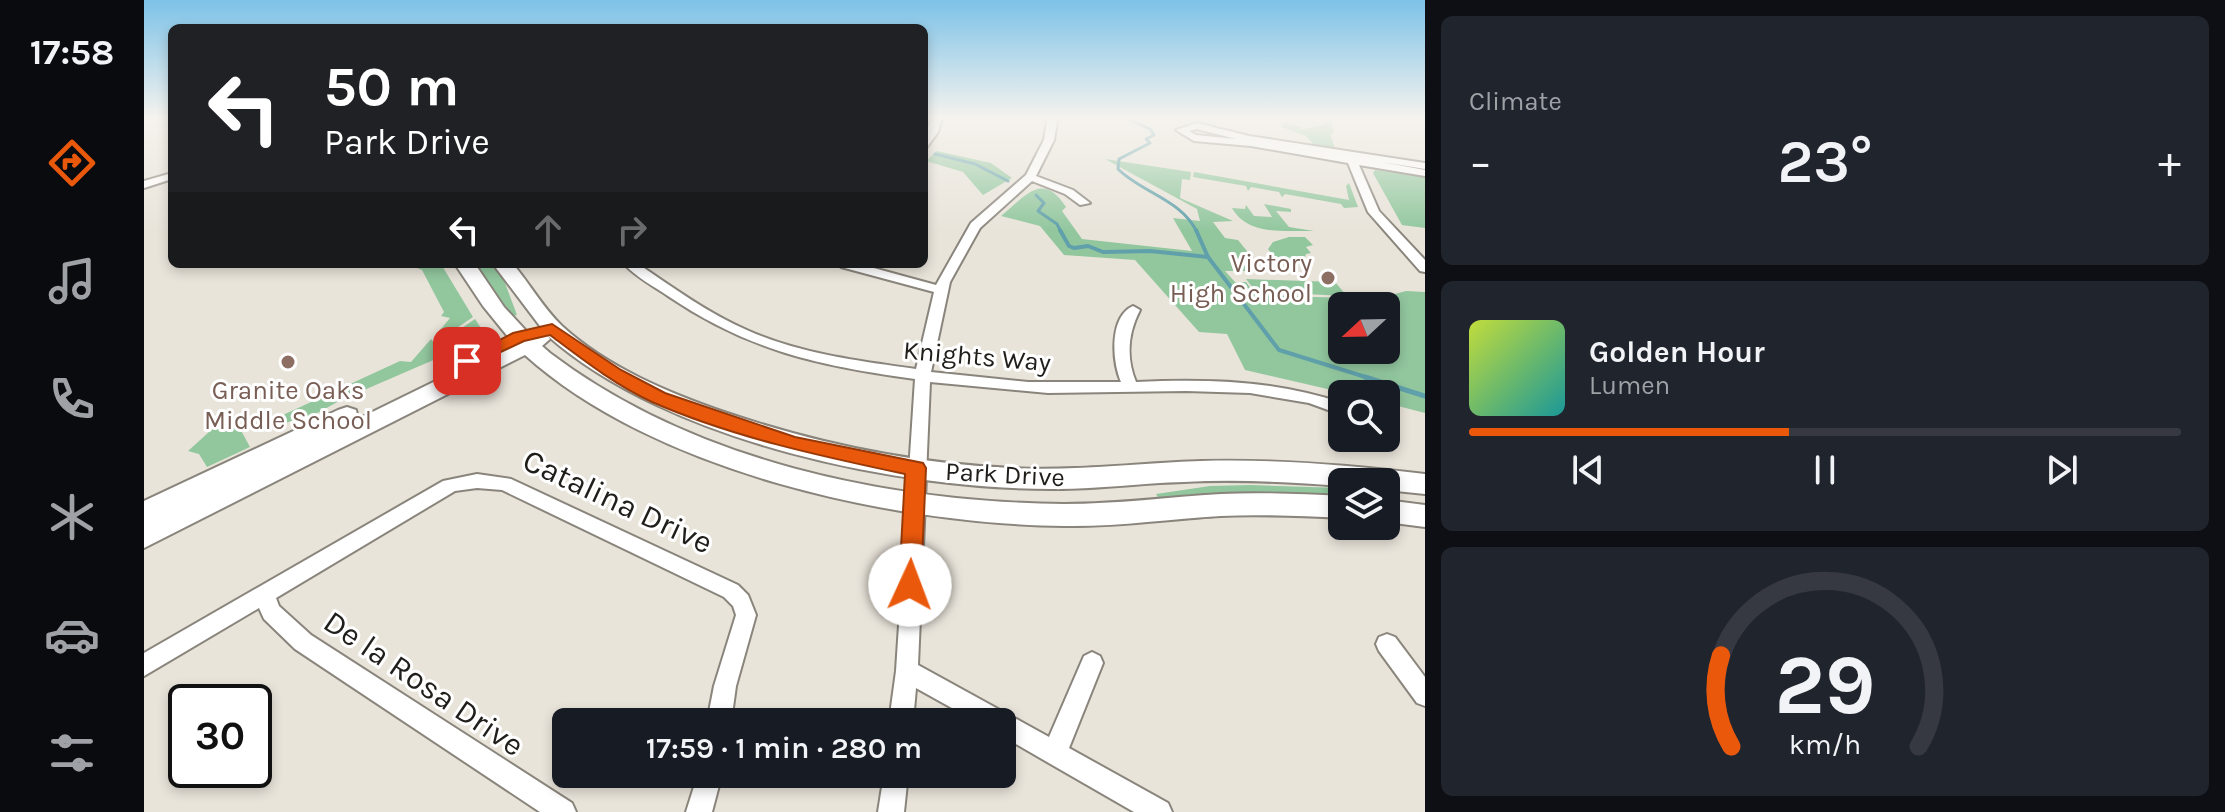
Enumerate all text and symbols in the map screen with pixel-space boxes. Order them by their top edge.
text: 17:58 [30,31,114,73]
text: 50 m [324,54,459,119]
icon: left [192,56,296,160]
text: Climate [1469,86,1562,117]
text: Park Drive [324,121,490,163]
text: 23° [1777,127,1873,197]
icon: directions [44,135,100,191]
text: − [1469,137,1492,188]
text: + [2158,137,2181,188]
icon: left [442,208,486,252]
icon: ahead [526,208,570,252]
icon: right [610,208,654,252]
place label: Victory High School [1170,248,1312,309]
icon: music [44,253,100,309]
marker: Victory High School [1319,269,1337,287]
north arrow [1328,292,1400,364]
map controls [1328,292,1400,540]
pin [433,327,501,395]
text: Golden Hour [1589,334,1765,370]
street label: Knights Way [902,335,1052,378]
icon: arrive [445,339,489,383]
marker: Granite Oaks Middle School [279,353,297,371]
text: Lumen [1589,370,1670,401]
icon: phone [44,371,100,427]
place label: Granite Oaks Middle School [204,375,372,436]
button: search [1328,380,1400,452]
street label: Catalina Drive [517,441,718,561]
icon: previous [1566,448,1610,492]
icon: pause [1803,448,1847,492]
icon: next [2040,448,2084,492]
street label: Park Drive [944,456,1066,493]
button: layers [1328,468,1400,540]
icon: climate [44,489,100,545]
position arrow [868,543,952,627]
street label: De la Rosa Drive [317,603,531,764]
icon: car [44,607,100,663]
text: 29 [1774,637,1876,734]
speed limit sign: 30 [168,684,272,788]
icon: filters [44,725,100,781]
text: km/h [1789,729,1861,762]
text: 17:59 · 1 min · 280 m [646,730,922,766]

